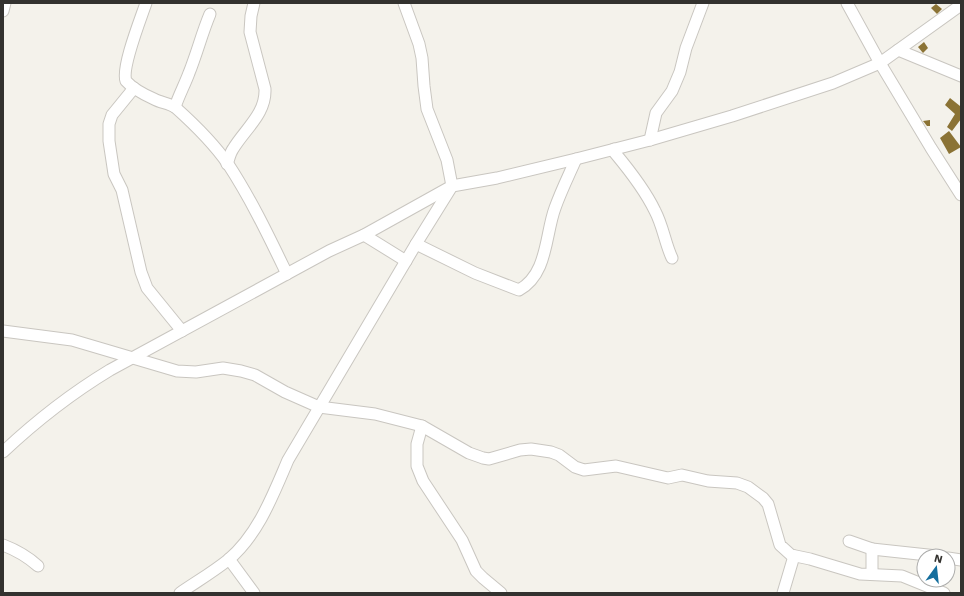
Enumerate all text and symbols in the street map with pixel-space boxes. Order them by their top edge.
north arrow [916,548,956,588]
text: N [933,551,944,566]

